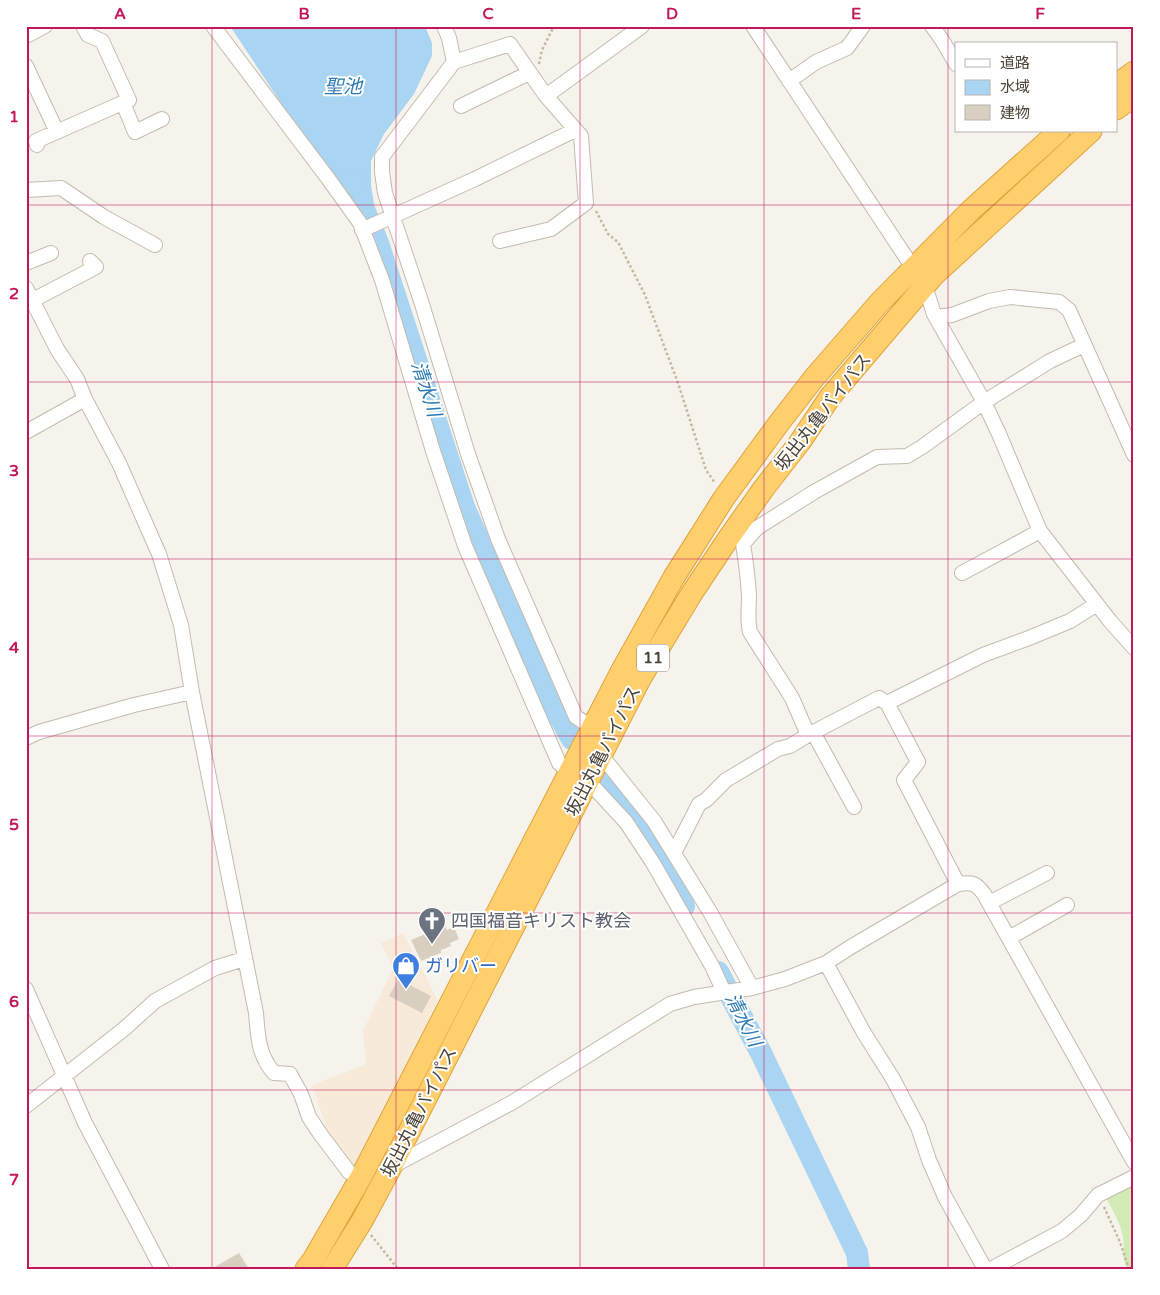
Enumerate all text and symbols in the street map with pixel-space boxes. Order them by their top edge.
text: A [114,4,126,24]
text: B [298,4,310,24]
text: C [482,4,494,24]
text: D [666,4,678,24]
text: E [851,4,861,24]
text: F [1035,4,1045,24]
legend [955,42,1118,132]
text: 道路 [1000,54,1030,72]
water label: 聖池 [324,76,364,98]
text: 水域 [1000,78,1030,96]
text: 建物 [1000,104,1030,122]
text: 1 [9,107,19,127]
text: 2 [9,284,19,304]
street label: 坂出丸亀バイパス [770,349,876,475]
water label: 清水川 [407,358,446,421]
text: 3 [9,461,19,481]
text: 4 [9,638,19,658]
road number: 11 [637,644,669,671]
street label: 坂出丸亀バイパス [561,682,645,820]
text: 5 [9,815,19,835]
church icon: 四国福音キリスト教会 [417,906,447,945]
place label: 四国福音キリスト教会 [451,910,631,932]
shop icon: ガリバー [391,951,421,990]
place label: ガリバー [425,955,497,977]
water label: 清水川 [720,990,767,1052]
text: 6 [9,992,19,1012]
street label: 坂出丸亀バイパス [377,1043,461,1181]
text: 7 [9,1170,19,1190]

